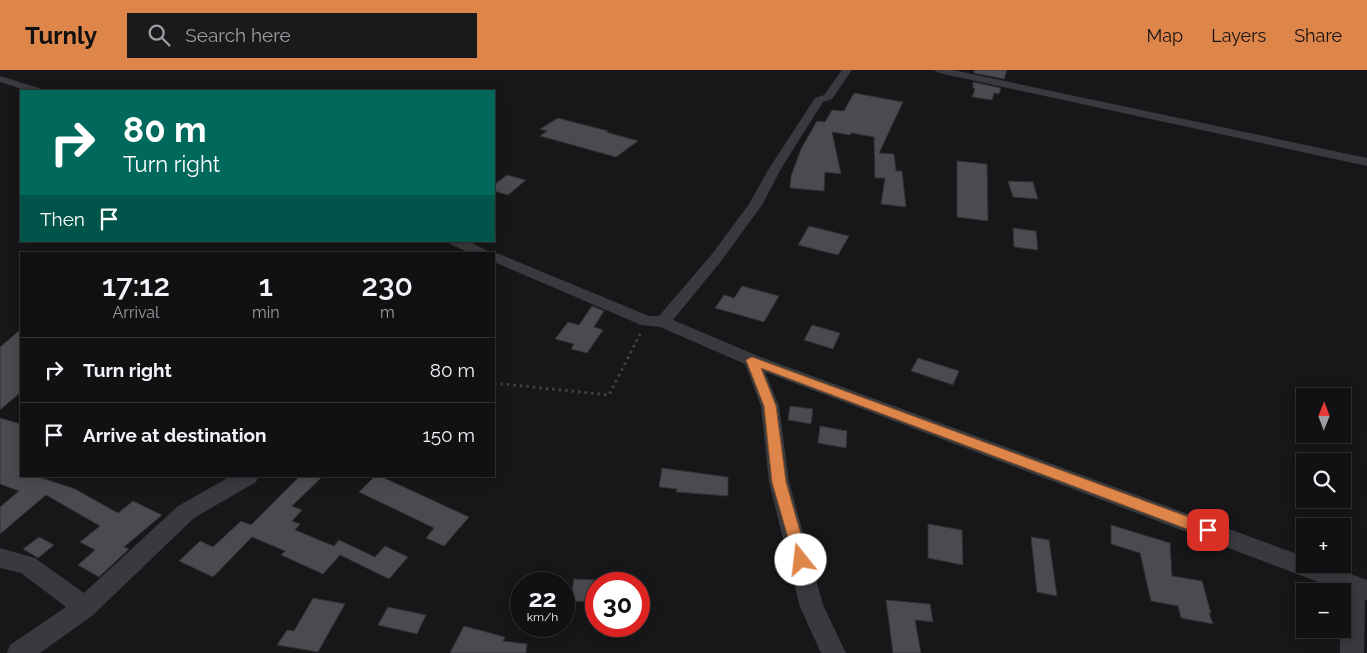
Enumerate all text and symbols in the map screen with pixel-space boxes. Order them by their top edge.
search box [127,13,477,58]
text: Turnly [25,21,97,50]
icon: search [145,21,173,49]
text: Search here [185,24,291,46]
text: Map [1147,25,1183,46]
text: Layers [1211,25,1266,46]
text: Share [1294,25,1342,46]
text: 80 m [123,109,207,150]
icon: right [40,110,105,175]
text: Turn right [123,151,220,177]
icon: arrive [95,205,123,233]
text: Then [40,208,85,230]
text: 17:12 [102,268,170,303]
text: 1 [259,268,273,303]
text: 230 [362,268,413,303]
text: Arrival [113,303,159,322]
text: min [252,303,280,322]
text: m [380,303,395,322]
icon: right [40,356,68,384]
text: Turn right [83,359,172,381]
text: 80 m [430,359,475,381]
north arrow [1296,388,1351,442]
map controls [1296,388,1351,638]
icon: arrive [40,421,68,449]
text: Arrive at destination [83,424,267,446]
text: 150 m [423,424,475,446]
button: search [1296,453,1351,508]
pin [1187,509,1229,551]
icon: arrive [1194,516,1222,544]
button: + [1296,518,1351,573]
position arrow [774,533,826,585]
speed limit sign: 30 [585,572,650,637]
text: 22 [528,583,557,613]
button: − [1296,583,1351,638]
text: km/h [527,610,558,624]

